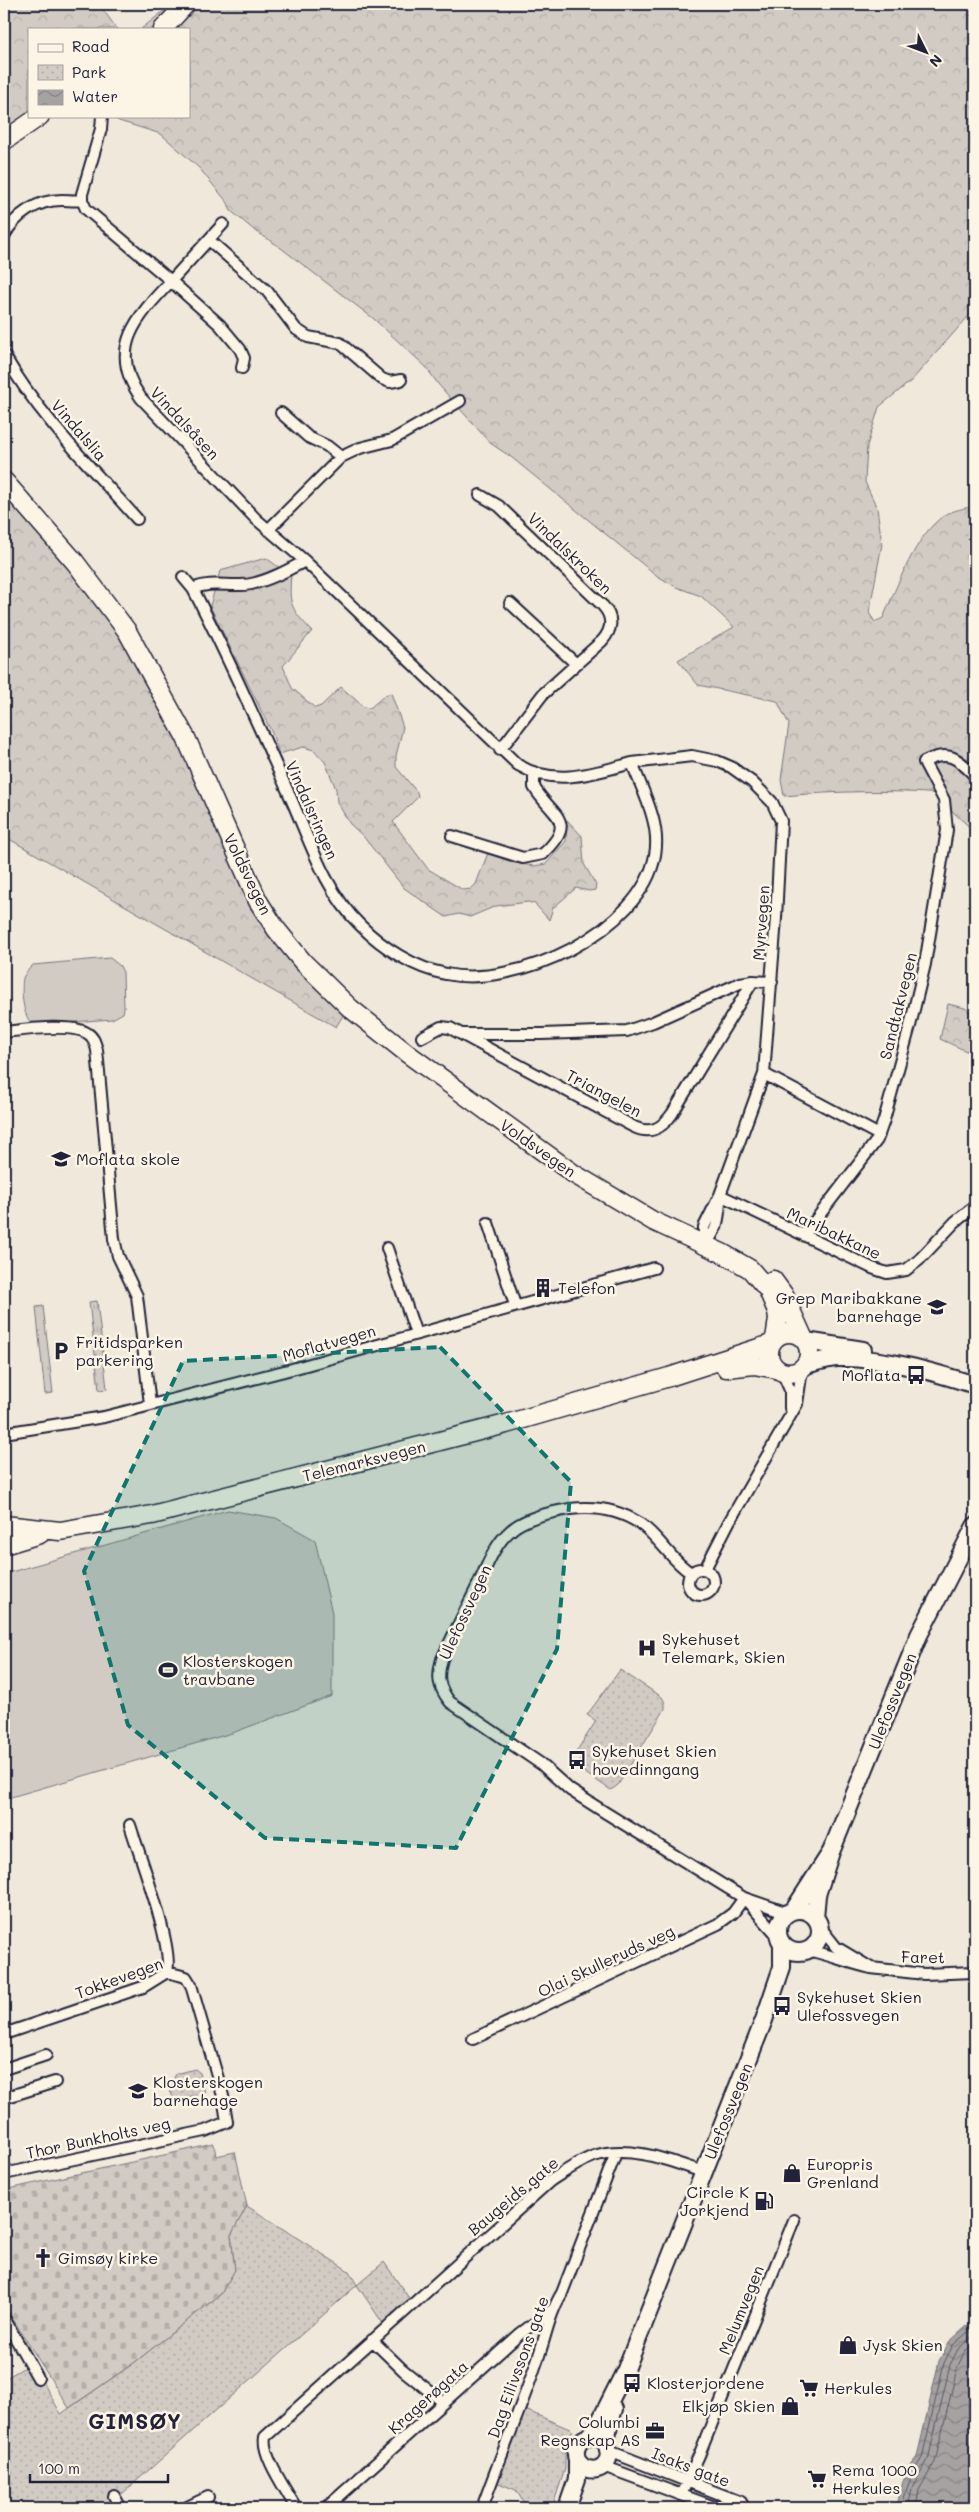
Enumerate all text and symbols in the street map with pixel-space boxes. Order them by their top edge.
legend [28,28,190,118]
north arrow [902,28,952,78]
text: Road [72,36,109,56]
text: N [925,51,947,71]
text: Park [72,62,106,82]
text: Water [72,86,118,106]
street label: Vindalsåsen [146,382,225,464]
street label: Vindalslia [47,395,112,465]
street label: Vindalskroken [524,507,617,598]
street label: Vindalsringen [281,757,344,862]
street label: Voldsvegen [220,830,277,918]
street label: Myrvegen [747,885,774,961]
street label: Sandtakvegen [874,950,921,1062]
street label: Triangelen [563,1064,646,1121]
street label: Voldsvegen [496,1114,580,1181]
school or university icon: Moflata skole [50,1148,72,1170]
place label: Moflata skole [76,1148,180,1169]
street label: Maribakkane [784,1202,885,1264]
building icon: Telefon [532,1277,554,1299]
place label: Telefon [558,1277,615,1298]
place label: Grep Maribakkane barnehage [776,1287,922,1326]
school or university icon: Grep Maribakkane barnehage [926,1296,948,1318]
street label: Moflatvegen [280,1319,378,1366]
place label: Fritidsparken parkering [76,1331,183,1370]
parking icon: Fritidsparken parkering [50,1340,72,1362]
place label: Moflata [842,1364,901,1385]
bus stop icon: Moflata [905,1364,927,1386]
street label: Telemarksvegen [300,1435,428,1486]
street label: Ulefossvegen [433,1561,496,1663]
place label: Sykehuset Telemark, Skien [662,1628,785,1667]
hospital icon: Sykehuset Telemark, Skien [636,1637,658,1659]
street label: Ulefossvegen [863,1649,920,1752]
place label: Klosterskogen travbane [183,1650,293,1689]
sports icon: Klosterskogen travbane [157,1659,179,1681]
place label: Sykehuset Skien hovedinngang [592,1740,717,1779]
bus stop icon: Sykehuset Skien hovedinngang [566,1749,588,1771]
street label: Olai Skulleruds veg [534,1920,677,2001]
street label: Faret [901,1946,945,1967]
street label: Tokkevegen [72,1952,166,2003]
place label: Sykehuset Skien Ulefossvegen [797,1986,922,2025]
bus stop icon: Sykehuset Skien Ulefossvegen [771,1995,793,2017]
street label: Ulefossvegen [699,2059,756,2162]
place label: Klosterskogen barnehage [153,2071,263,2110]
school or university icon: Klosterskogen barnehage [127,2080,149,2102]
street label: Thor Bunkholts veg [24,2112,172,2163]
street label: Baugeids gate [463,2152,562,2240]
place label: Europris Grenland [807,2153,879,2192]
shop icon: Europris Grenland [781,2162,803,2184]
place label: Circle K Jorkjend [680,2181,749,2220]
fuel station icon: Circle K Jorkjend [753,2190,775,2212]
church icon: Gimsøy kirke [32,2247,54,2269]
place label: Gimsøy kirke [58,2247,158,2268]
street label: Melumvegen [713,2262,768,2358]
street label: Dag Eilivssons gate [482,2293,553,2441]
shop icon: Jysk Skien [837,2334,859,2356]
place label: Jysk Skien [863,2334,943,2355]
street label: Kragerøgata [383,2355,472,2438]
bus stop icon: Klosterjordene [621,2372,643,2394]
place label: Klosterjordene [647,2372,765,2393]
supermarket icon: Herkules [798,2377,820,2399]
place label: Herkules [824,2377,892,2398]
place label: Elkjøp Skien [682,2395,775,2416]
shop icon: Elkjøp Skien [779,2395,801,2417]
district label: GIMSØY [88,2407,182,2434]
place label: Columbi Regnskap AS [540,2411,640,2450]
office icon: Columbi Regnskap AS [644,2420,666,2442]
street label: Isaks gate [649,2442,733,2491]
scale bar [30,2452,168,2484]
text: 100 m [38,2458,80,2478]
place label: Rema 1000 Herkules [832,2459,917,2498]
supermarket icon: Rema 1000 Herkules [806,2468,828,2490]

